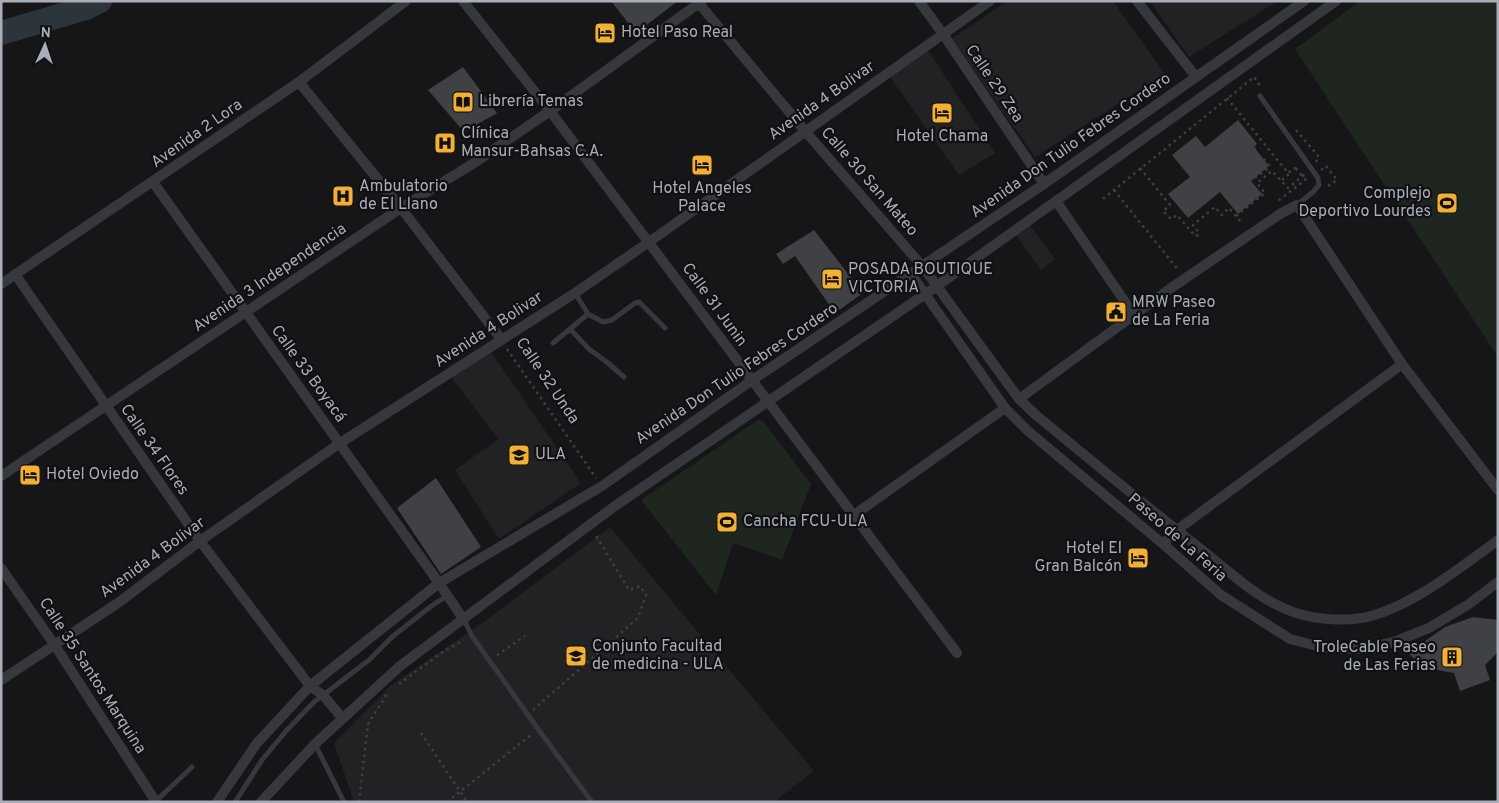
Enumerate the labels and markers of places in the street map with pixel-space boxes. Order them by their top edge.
hotel icon: Hotel Paso Real [593,21,617,45]
place label: Hotel Paso Real [621,23,733,43]
library icon: Librería Temas [451,90,475,114]
place label: Librería Temas [479,92,584,112]
hotel icon: Hotel Chama [930,101,954,125]
place label: Clínica Mansur-Bahsas C.A. [461,124,603,162]
place label: Hotel Chama [896,127,988,147]
hospital icon: Clínica Mansur-Bahsas C.A. [433,131,457,155]
hotel icon: Hotel Angeles Palace [690,153,714,177]
place label: Ambulatorio de El Llano [359,177,448,215]
place label: Hotel Angeles Palace [652,179,752,217]
hospital icon: Ambulatorio de El Llano [331,184,355,208]
place label: Complejo Deportivo Lourdes [1299,184,1431,222]
sports icon: Complejo Deportivo Lourdes [1435,191,1459,215]
place label: POSADA BOUTIQUE VICTORIA [848,260,993,298]
hotel icon: POSADA BOUTIQUE VICTORIA [820,267,844,291]
place label: MRW Paseo de La Feria [1132,293,1216,331]
public building icon: MRW Paseo de La Feria [1104,300,1128,324]
school or university icon: ULA [507,443,531,467]
place label: ULA [535,445,566,465]
hotel icon: Hotel Oviedo [18,463,42,487]
place label: Hotel Oviedo [46,465,139,485]
sports icon: Cancha FCU-ULA [715,510,739,534]
place label: Cancha FCU-ULA [743,512,868,532]
place label: Hotel El Gran Balcón [1034,539,1122,577]
hotel icon: Hotel El Gran Balcón [1126,546,1150,570]
place label: Conjunto Facultad de medicina - ULA [592,637,724,675]
place label: TroleCable Paseo de Las Ferias [1313,638,1436,676]
school or university icon: Conjunto Facultad de medicina - ULA [564,644,588,668]
building icon: TroleCable Paseo de Las Ferias [1440,645,1464,669]

